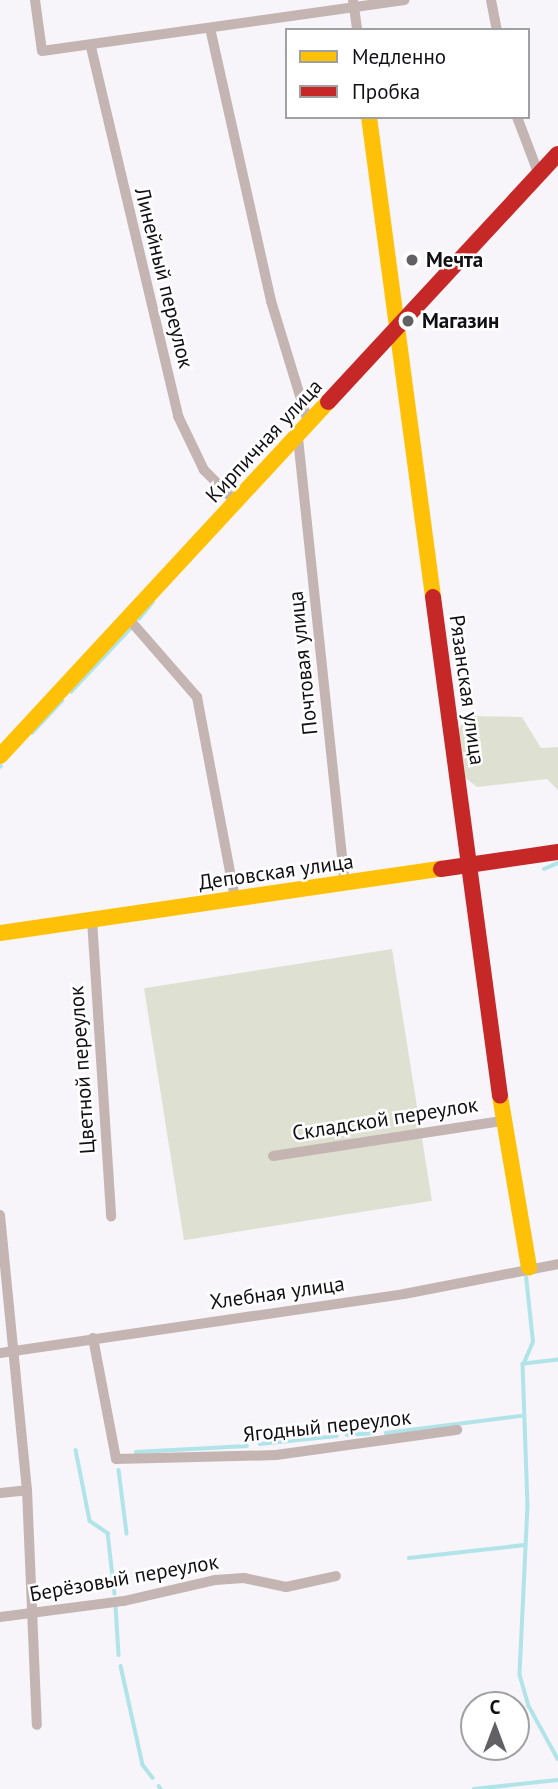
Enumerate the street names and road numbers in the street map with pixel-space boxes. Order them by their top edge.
street label: Линейный переулок [129,185,199,371]
street label: Кирпичная улица [200,374,328,508]
street label: Почтовая улица [283,590,323,736]
street label: Рязанская улица [444,613,490,767]
street label: Деповская улица [197,849,355,895]
street label: Цветной переулок [64,985,100,1155]
street label: Складской переулок [290,1092,480,1146]
street label: Хлебная улица [208,1271,346,1315]
street label: Ягодный переулок [242,1405,412,1447]
street label: Берёзовый переулок [28,1549,220,1607]

